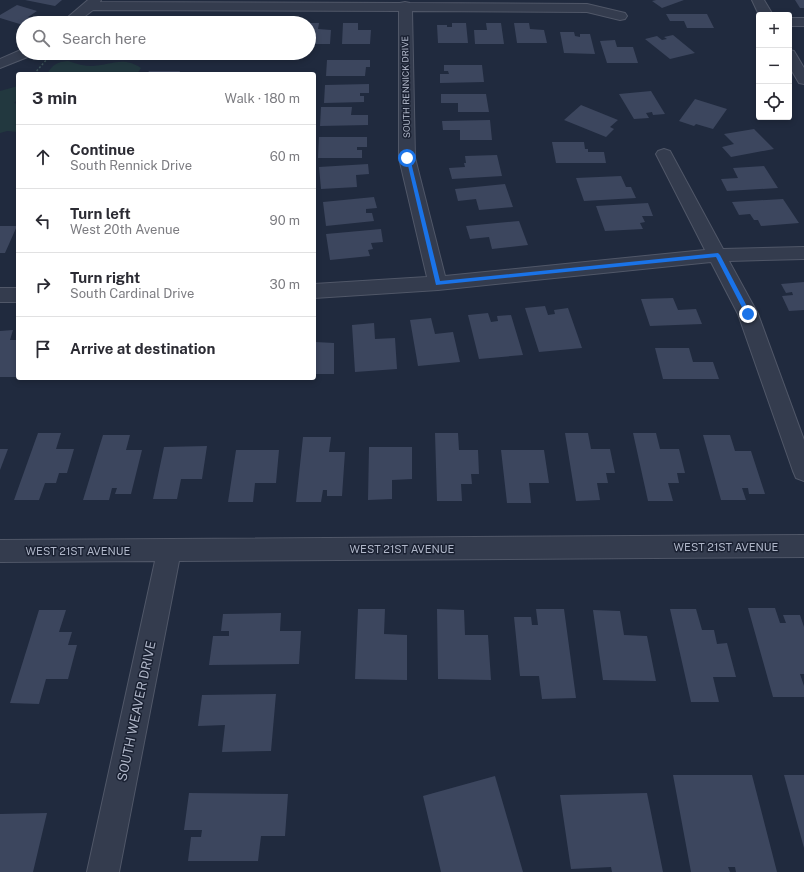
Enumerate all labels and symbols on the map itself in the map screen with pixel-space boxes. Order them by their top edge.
street label: SOUTH RENNICK DRIVE [399,36,412,138]
route start [398,149,416,167]
route end [739,305,757,323]
street label: WEST 21ST AVENUE [674,541,779,553]
street label: WEST 21ST AVENUE [350,543,455,555]
street label: WEST 21ST AVENUE [26,545,131,557]
street label: SOUTH WEAVER DRIVE [114,640,159,783]

